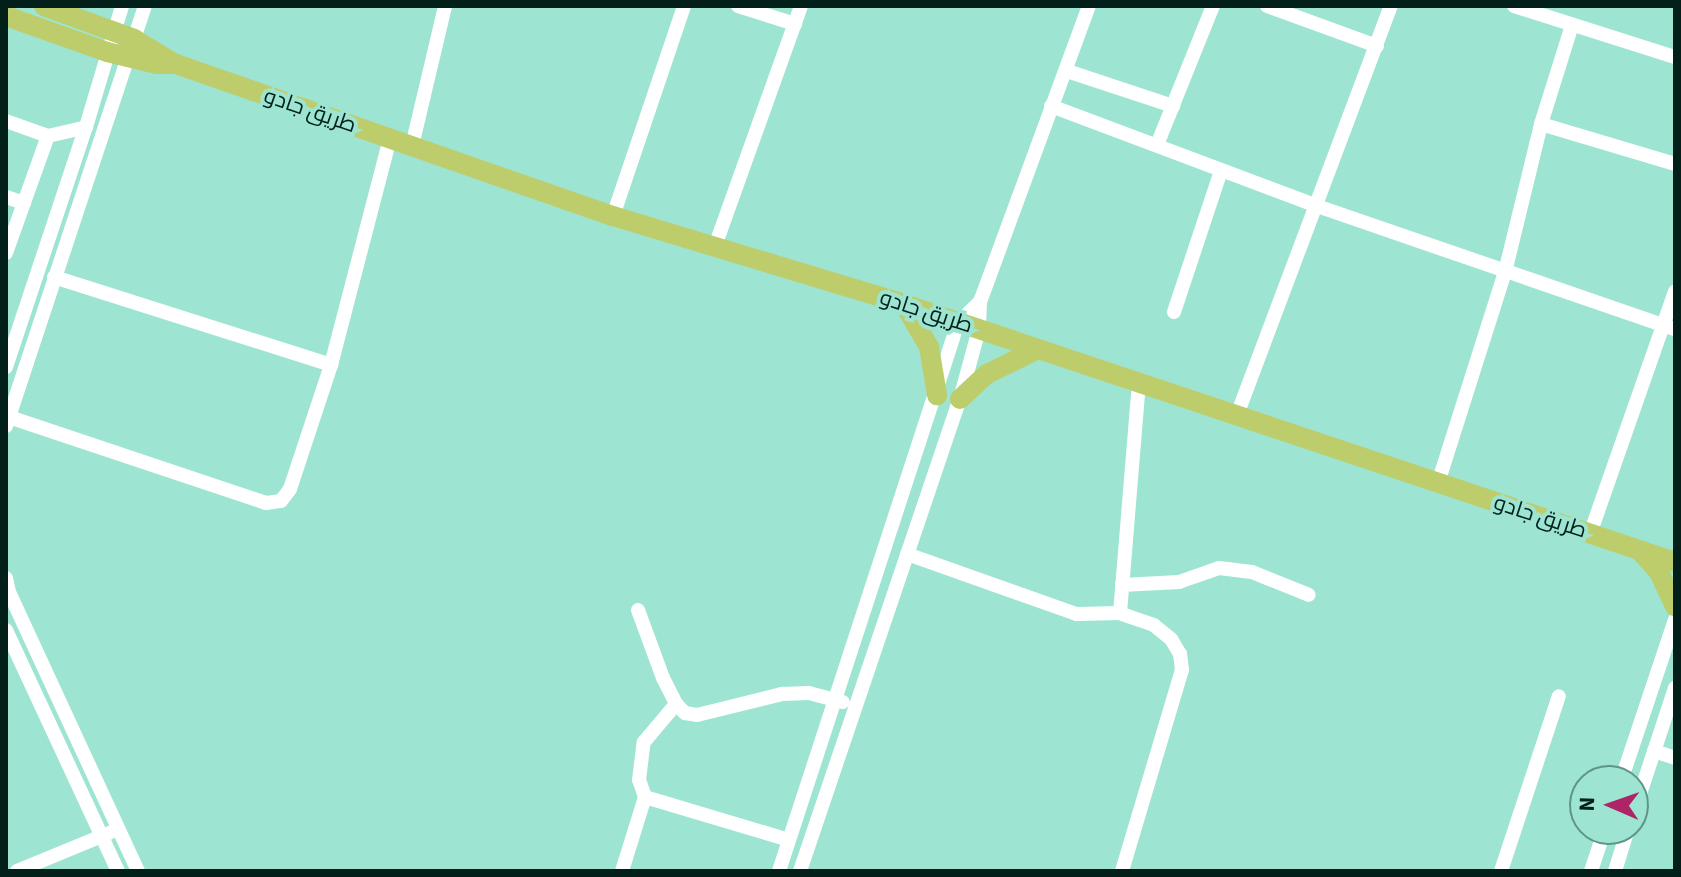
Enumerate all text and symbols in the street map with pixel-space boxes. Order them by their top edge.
street label: طريق جادو [260,83,360,139]
street label: طريق جادو [876,285,976,339]
street label: طريق جادو [1490,490,1590,544]
north arrow [1569,765,1649,845]
text: N [1571,796,1603,812]

